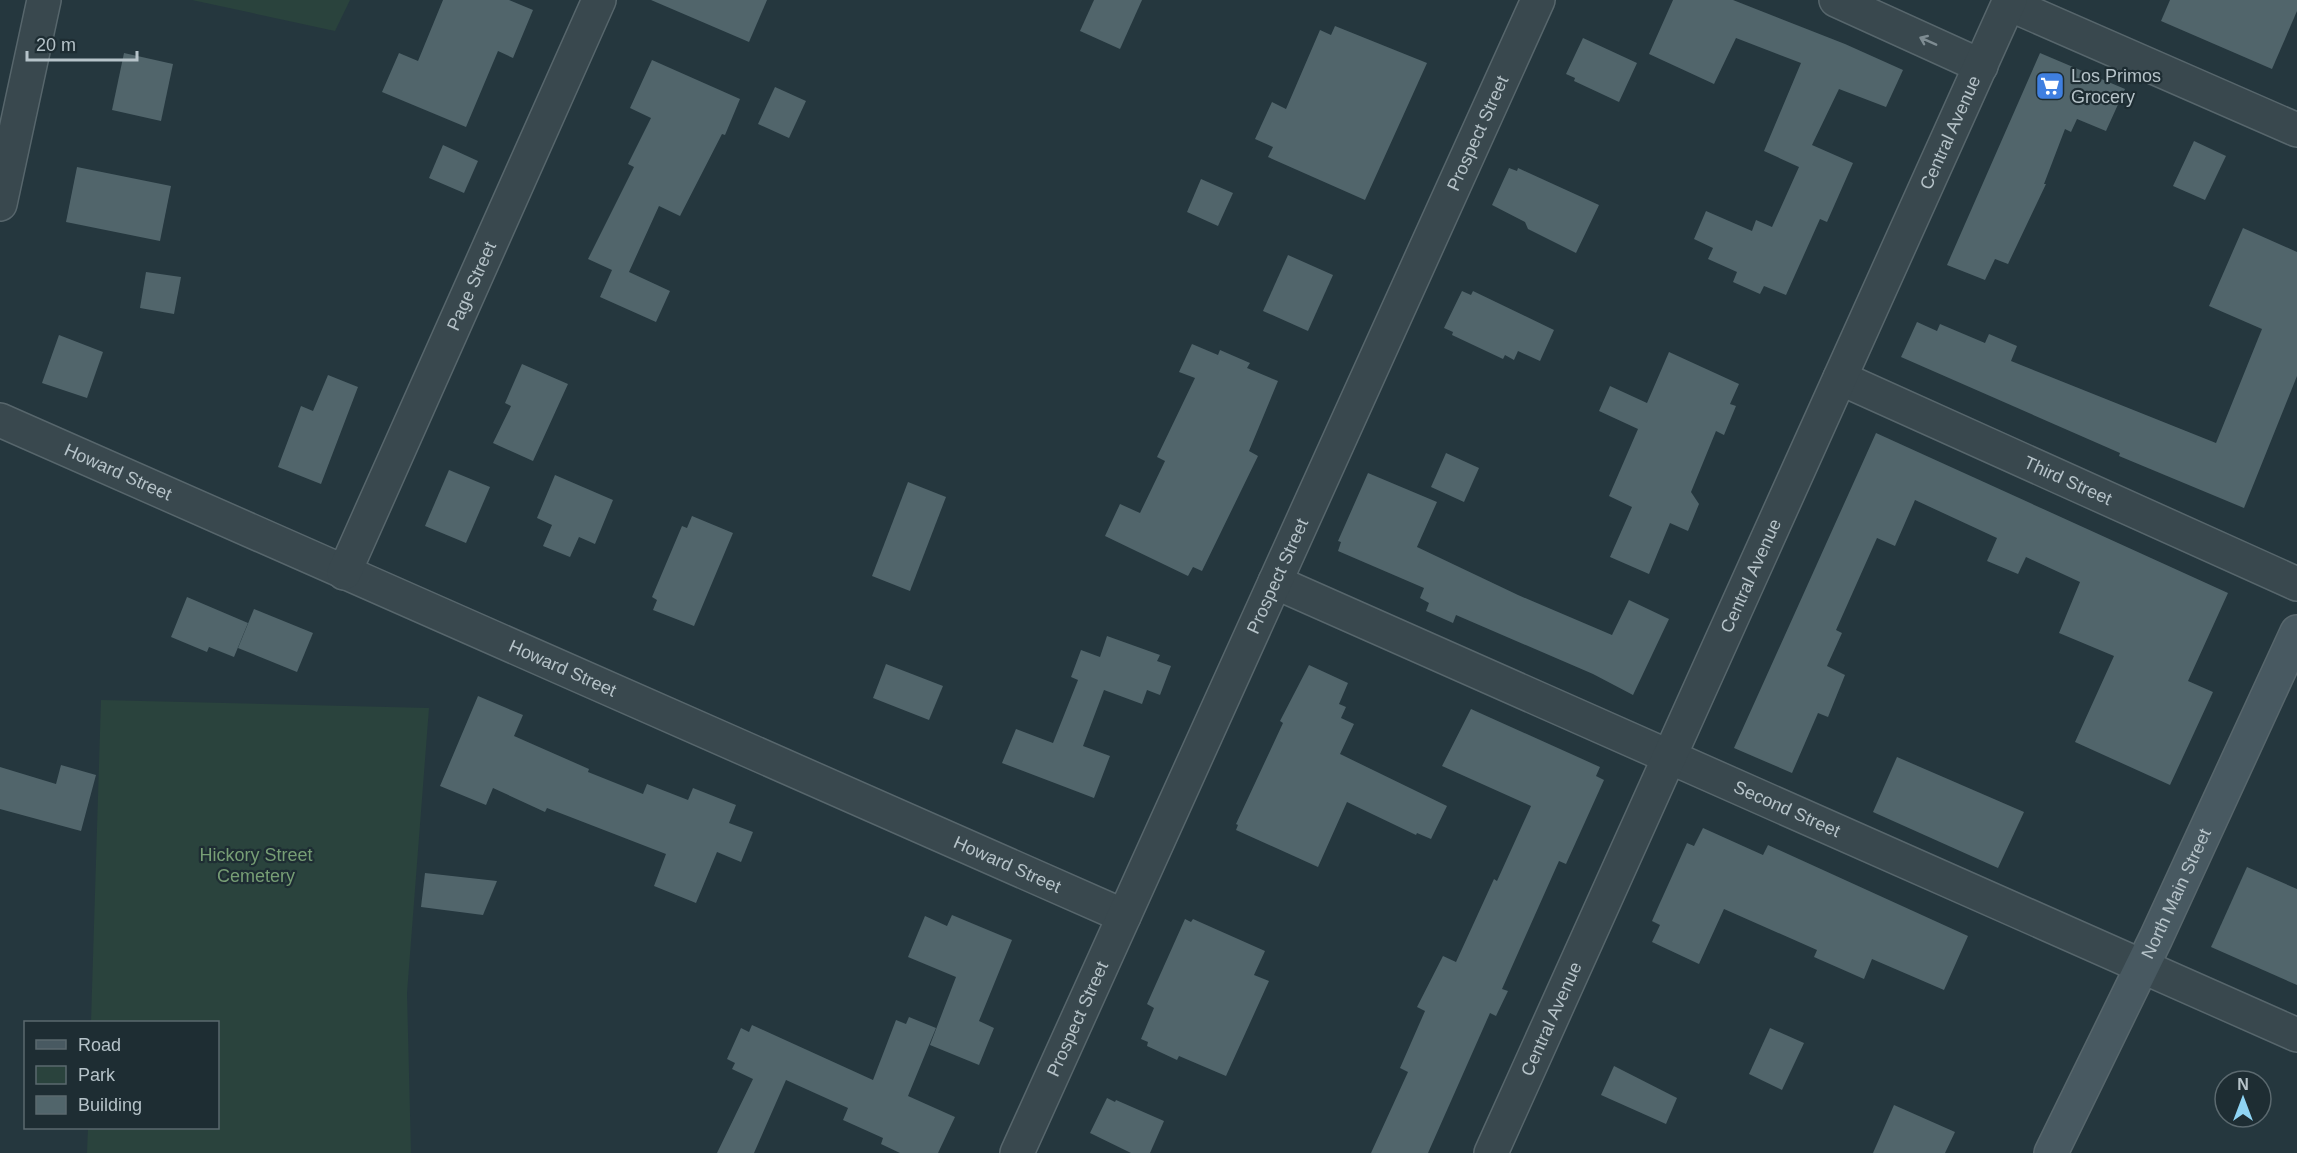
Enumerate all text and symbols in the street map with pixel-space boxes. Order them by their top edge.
scale bar [27,24,136,62]
text: 20 m [36,35,76,55]
one-way arrow [1919,35,1937,47]
place label: Los Primos Grocery [2071,66,2161,107]
supermarket icon: Los Primos Grocery [2034,70,2066,102]
street label: Prospect Street [1443,73,1512,194]
street label: Central Avenue [1916,73,1985,193]
street label: Page Street [443,239,500,334]
street label: Howard Street [61,440,175,504]
street label: Third Street [2021,452,2115,509]
street label: Prospect Street [1243,515,1312,637]
street label: Central Avenue [1716,516,1785,636]
street label: Howard Street [506,636,619,701]
street label: Second Street [1731,777,1843,841]
street label: North Main Street [2137,825,2215,962]
street label: Howard Street [951,832,1064,897]
park label: Hickory Street Cemetery [199,845,313,886]
street label: Prospect Street [1043,958,1112,1080]
street label: Central Avenue [1517,959,1586,1079]
legend [24,1021,219,1129]
text: Road [78,1035,121,1055]
text: Park [78,1065,116,1085]
north arrow [2213,1069,2273,1129]
text: N [2237,1076,2249,1093]
text: Building [78,1095,142,1115]

